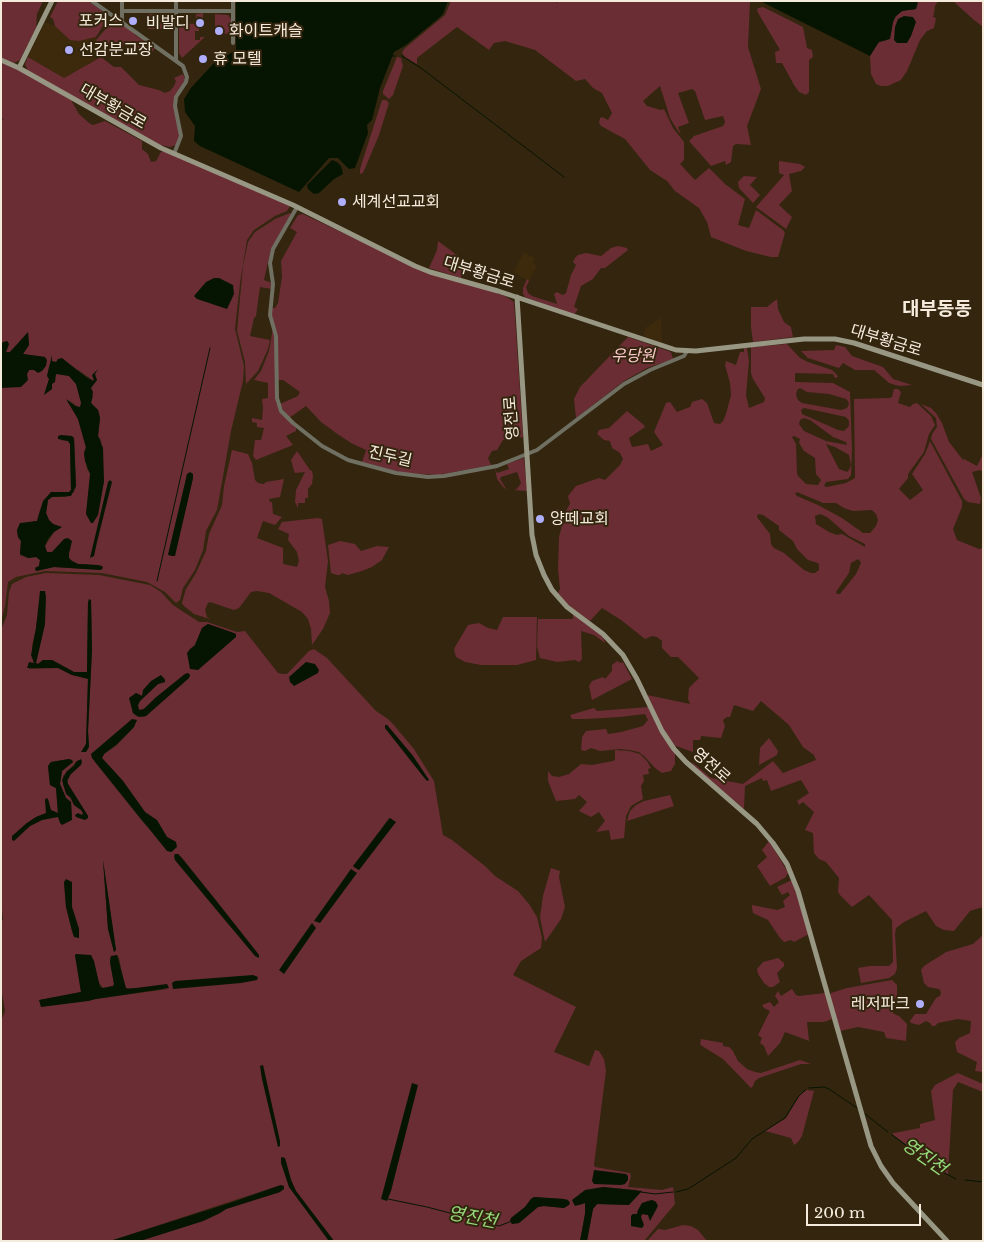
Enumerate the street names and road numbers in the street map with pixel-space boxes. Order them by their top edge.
street label: 대부황금로 [76,80,150,134]
street label: 대부황금로 [441,253,517,293]
street label: 대부황금로 [848,321,924,361]
street label: 영전로 [501,395,523,441]
street label: 진두길 [366,443,414,471]
street label: 영전로 [688,744,734,788]

